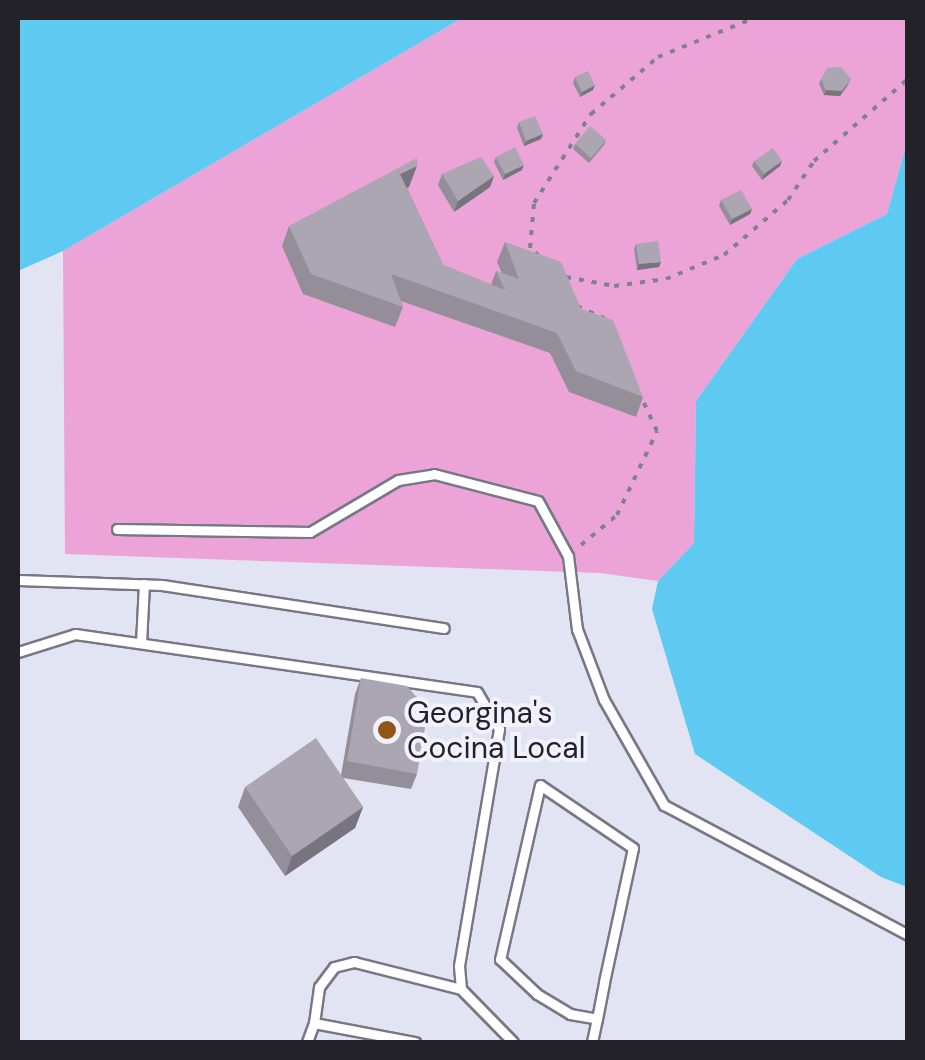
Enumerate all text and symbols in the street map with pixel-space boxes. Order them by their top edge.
place label: Georgina's Cocina Local [407,695,585,766]
marker: Georgina's Cocina Local [376,719,398,741]

